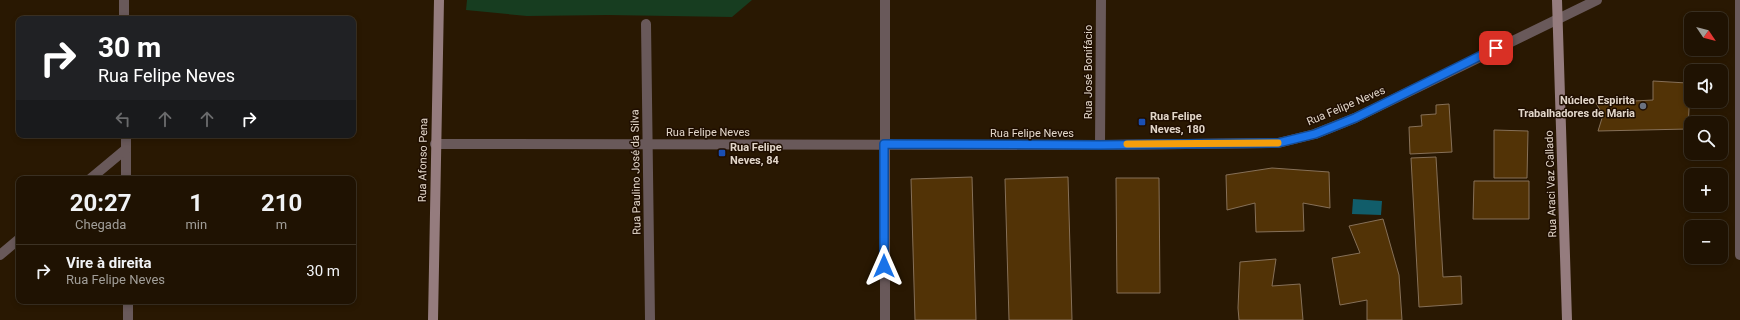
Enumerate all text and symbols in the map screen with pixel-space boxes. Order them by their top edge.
north arrow [1684,12,1728,56]
map controls [1684,12,1728,264]
street label: Rua José Bonifácio [1082,25,1095,119]
text: 30 m [98,31,161,64]
pin [1479,31,1513,65]
icon: right [32,32,84,84]
icon: arrive [1485,37,1507,59]
button: sound [1684,64,1728,108]
text: Rua Felipe Neves [98,65,235,86]
street label: Rua Felipe Neves [1305,84,1387,128]
place label: Núcleo Espirita Trabalhadores de Maria [1518,94,1635,120]
marker: Núcleo Espirita Trabalhadores de Maria [1638,101,1648,111]
icon: left [112,108,134,130]
icon: ahead [154,108,176,130]
icon: ahead [196,108,218,130]
icon: right [238,108,260,130]
street label: Rua Paulino José da Silva [628,109,644,235]
place label: Rua Felipe Neves, 180 [1150,110,1205,136]
button: search [1684,116,1728,160]
marker: Rua Felipe Neves, 180 [1137,117,1147,127]
street label: Rua Afonso Pena [416,118,430,202]
street label: Rua Felipe Neves [666,126,750,139]
street label: Rua Felipe Neves [990,127,1074,140]
street label: Rua Araci Vaz Callado [1543,130,1559,238]
place label: Rua Felipe Neves, 84 [730,141,782,167]
marker: Rua Felipe Neves, 84 [717,148,727,158]
button: + [1684,168,1728,212]
text: 20:27 [70,189,132,217]
text: 1 [189,189,203,217]
text: 210 [261,189,302,217]
text: Chegada [75,217,126,232]
text: min [185,217,207,232]
text: m [276,217,287,232]
button: − [1684,220,1728,264]
position arrow [863,245,905,287]
text: Vire à direita [66,254,152,272]
icon: right [32,260,54,282]
text: 30 m [306,262,340,280]
text: Rua Felipe Neves [66,272,165,287]

